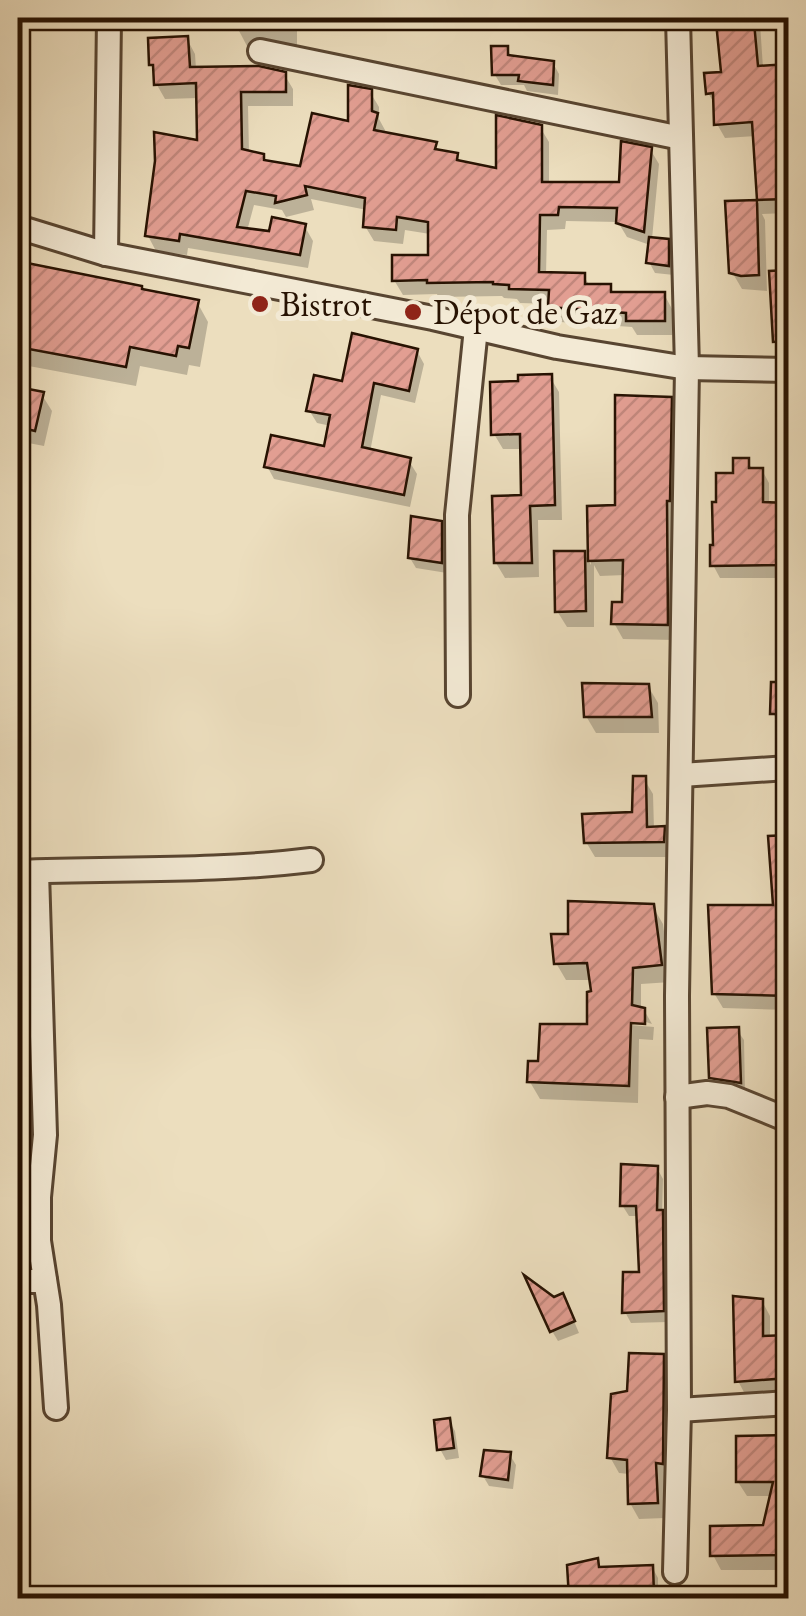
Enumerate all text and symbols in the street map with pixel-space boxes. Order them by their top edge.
place label: Bistrot [280,281,371,326]
place label: Dépot de Gaz [433,289,618,334]
marker: Bistrot [249,293,271,315]
marker: Dépot de Gaz [402,301,424,323]

